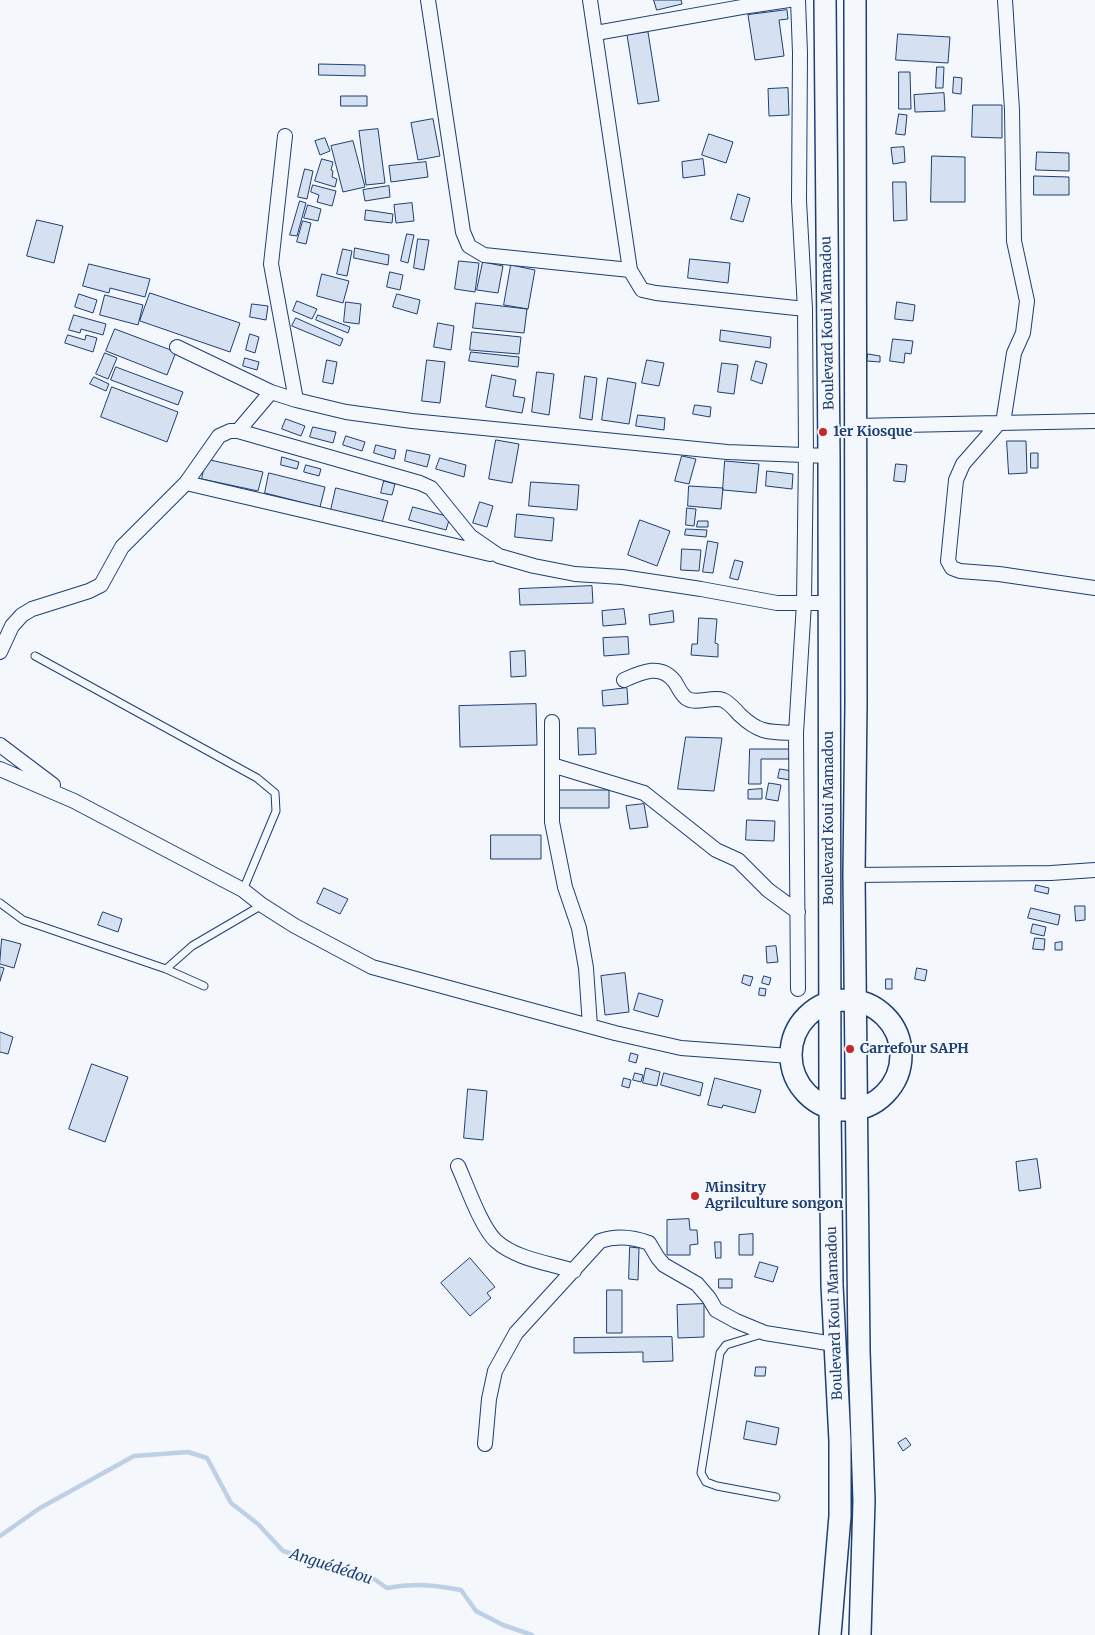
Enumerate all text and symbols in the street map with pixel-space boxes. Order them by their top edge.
street label: Boulevard Koui Mamadou [818,236,838,410]
place label: 1er Kiosque [833,424,912,440]
marker: 1er Kiosque [817,426,829,438]
street label: Boulevard Koui Mamadou [821,731,837,905]
place label: Carrefour SAPH [860,1041,969,1057]
marker: Carrefour SAPH [844,1043,856,1055]
place label: Minsitry Agrilculture songon [705,1180,843,1212]
marker: Minsitry Agrilculture songon [689,1190,701,1202]
street label: Boulevard Koui Mamadou [824,1226,846,1400]
water label: Anguédédou [287,1545,375,1589]

